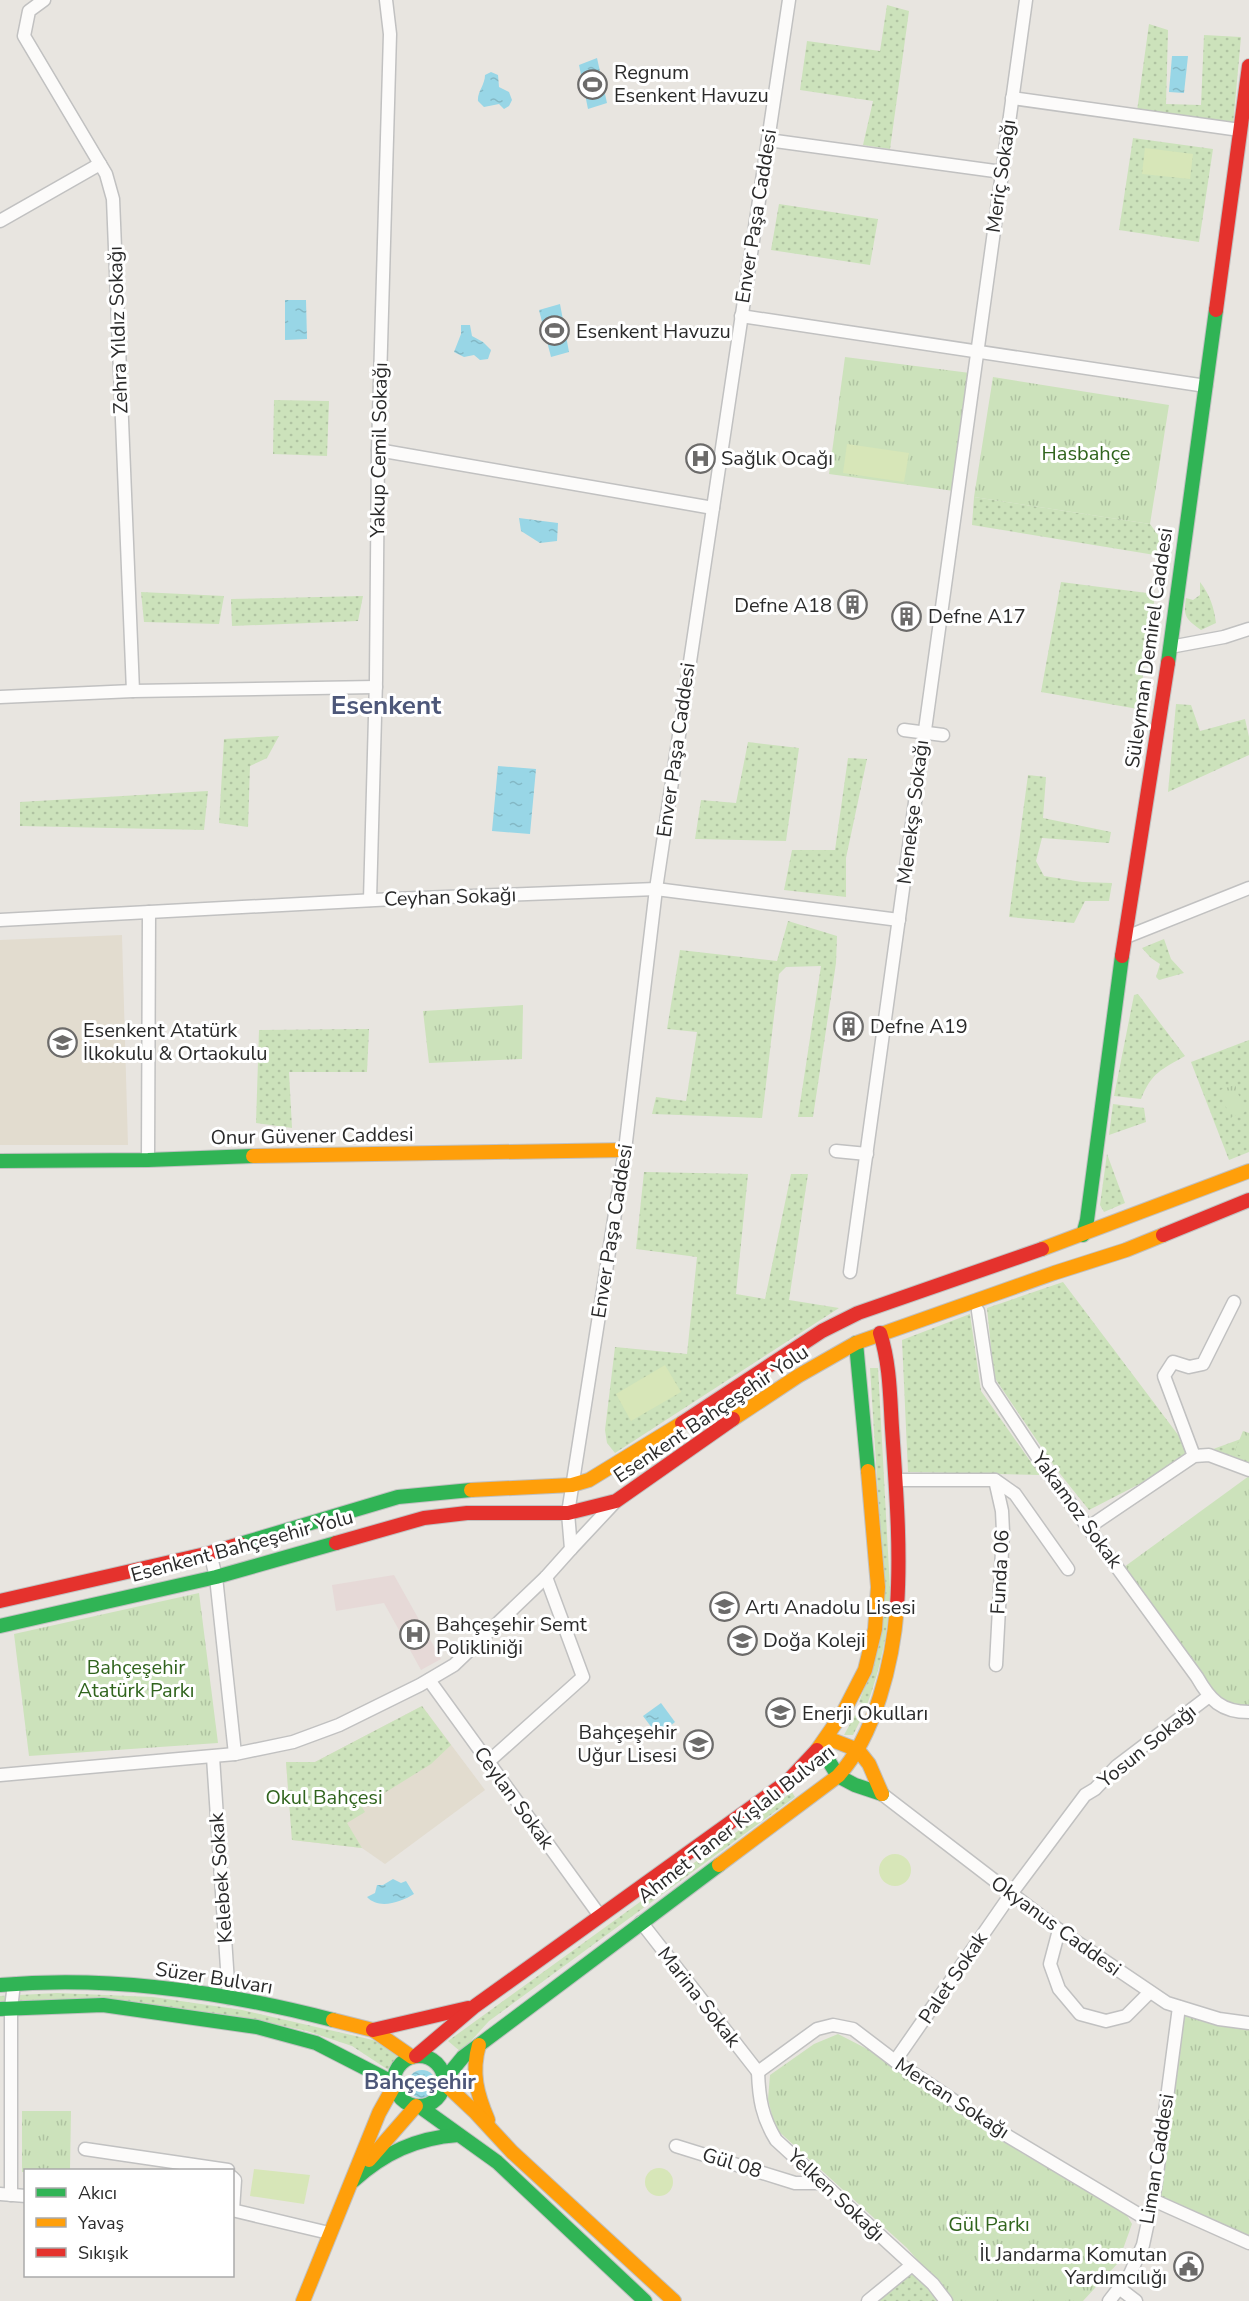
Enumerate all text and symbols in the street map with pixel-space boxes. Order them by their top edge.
place label: Regnum Esenkent Havuzu [614,59,769,109]
sports icon: Regnum Esenkent Havuzu [577,68,609,100]
street label: Meriç Sokağı [980,118,1022,234]
street label: Enver Paşa Caddesi [729,127,783,305]
street label: Zehra Yıldız Sokağı [102,246,134,414]
sports icon: Esenkent Havuzu [539,315,571,347]
place label: Esenkent Havuzu [576,318,731,345]
street label: Yakup Cemil Sokağı [364,362,394,539]
park label: Hasbahçe [1042,440,1130,467]
hospital icon: Sağlık Ocağı [684,442,716,474]
place label: Sağlık Ocağı [721,445,833,472]
street label: Süleyman Demirel Caddesi [1119,526,1179,770]
building icon: Defne A18 [837,589,869,621]
place label: Defne A18 [734,592,832,619]
building icon: Defne A17 [891,600,923,632]
place label: Defne A17 [928,603,1026,630]
street label: Enver Paşa Caddesi [650,661,702,839]
district label: Esenkent [331,688,442,723]
street label: Menekşe Sokağı [891,738,935,886]
street label: Ceyhan Sokağı [383,881,517,913]
building icon: Defne A19 [833,1010,865,1042]
place label: Defne A19 [870,1013,968,1040]
place label: Esenkent Atatürk İlkokulu & Ortaokulu [83,1017,268,1067]
school or university icon: Esenkent Atatürk İlkokulu & Ortaokulu [46,1026,78,1058]
street label: Onur Güvener Caddesi [210,1121,414,1151]
street label: Enver Paşa Caddesi [585,1142,639,1320]
street label: Esenkent Bahçeşehir Yolu [608,1339,814,1489]
street label: Yakamoz Sokak [1025,1445,1129,1575]
street label: Esenkent Bahçeşehir Yolu [128,1503,356,1589]
street label: Funda 06 [984,1529,1016,1615]
school or university icon: Artı Anadolu Lisesi [708,1591,740,1623]
place label: Artı Anadolu Lisesi [745,1594,916,1621]
place label: Bahçeşehir Semt Polikliniği [436,1611,588,1661]
hospital icon: Bahçeşehir Semt Polikliniği [399,1619,431,1651]
school or university icon: Doğa Koleji [726,1624,758,1656]
place label: Doğa Koleji [763,1627,866,1654]
park label: Bahçeşehir Atatürk Parkı [77,1654,195,1704]
school or university icon: Enerji Okulları [765,1697,797,1729]
street label: Yosun Sokağı [1091,1698,1202,1795]
place label: Enerji Okulları [802,1700,928,1727]
place label: Bahçeşehir Uğur Lisesi [577,1719,677,1769]
school or university icon: Bahçeşehir Uğur Lisesi [682,1728,714,1760]
street label: Ahmet Taner Kışlalı Bulvarı [632,1739,840,1909]
street label: Ceylan Sokak [468,1741,561,1855]
park label: Okul Bahçesi [265,1784,383,1811]
street label: Kelebek Sokak [203,1811,239,1944]
street label: Okyanus Caddesi [985,1870,1127,1982]
street label: Palet Sokak [912,1926,994,2029]
street label: Marina Sokak [651,1941,747,2054]
street label: Süzer Bulvarı [153,1955,275,2001]
street label: Mercan Sokağı [890,2051,1014,2145]
district label: Bahçeşehir [364,2067,476,2097]
street label: Liman Caddesi [1133,2092,1181,2226]
street label: Gül 08 [699,2141,765,2185]
street label: Yelken Sokağı [781,2142,891,2247]
legend [24,2169,234,2277]
text: Akıcı [78,2181,117,2205]
text: Yavaş [77,2211,124,2235]
park label: Gül Parkı [948,2211,1030,2238]
text: Sıkışık [78,2241,129,2265]
place label: İl Jandarma Komutan Yardımcılığı [979,2241,1167,2291]
public building icon: İl Jandarma Komutan Yardımcılığı [1172,2250,1204,2282]

